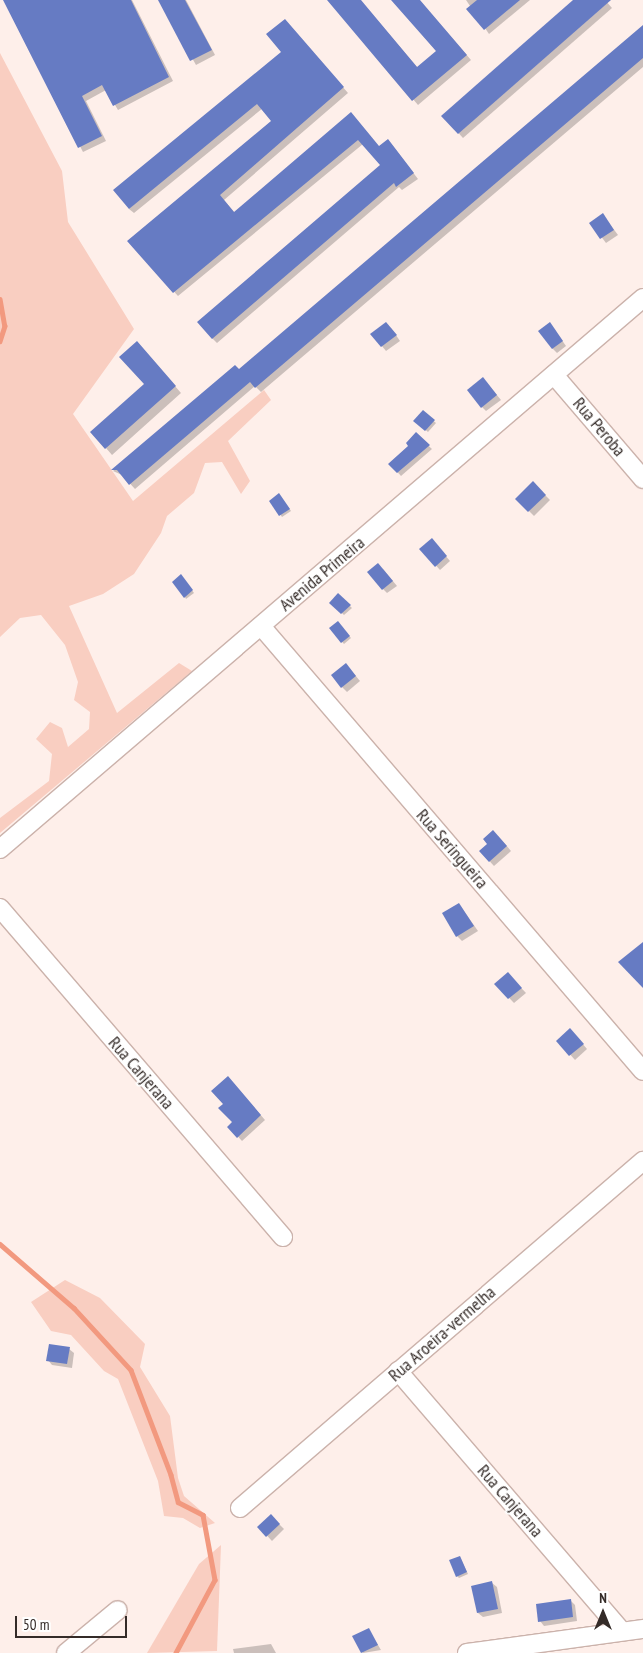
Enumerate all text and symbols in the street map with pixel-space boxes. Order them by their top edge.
street label: Rua Peroba [568,393,630,461]
street label: Avenida Primeira [275,532,369,616]
street label: Rua Seringueira [412,805,492,893]
street label: Rua Canjerana [104,1032,178,1114]
street label: Rua Aroeira-vermelha [384,1281,500,1387]
street label: Rua Canjerana [473,1460,547,1542]
north arrow [578,1588,628,1638]
text: N [599,1589,607,1607]
scale bar [18,1606,130,1638]
text: 50 m [23,1615,49,1634]

